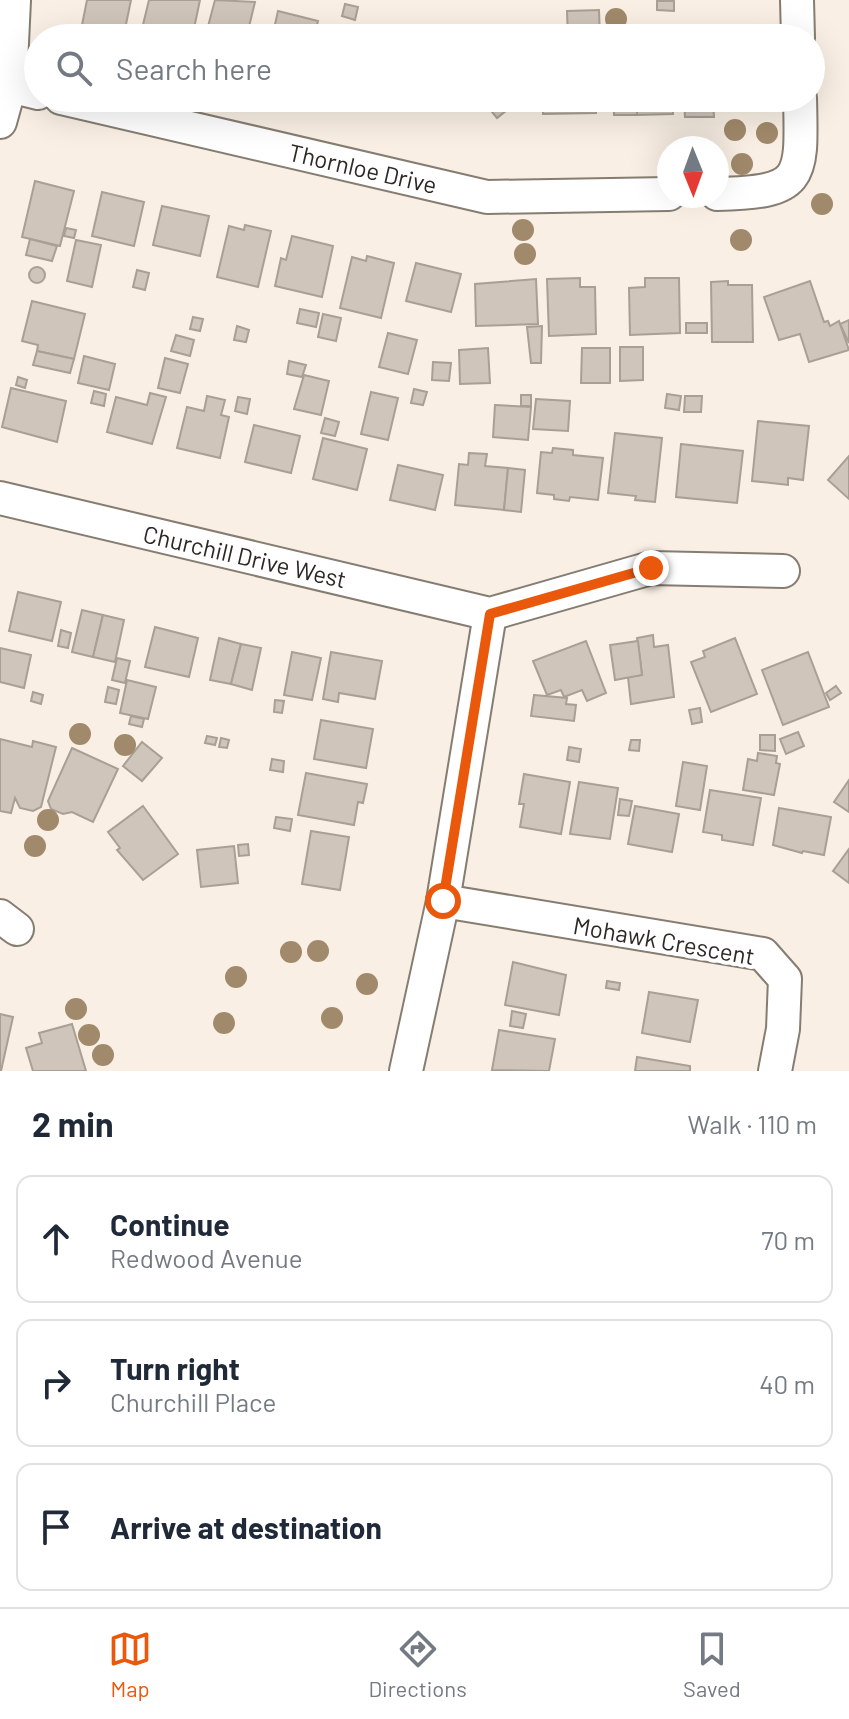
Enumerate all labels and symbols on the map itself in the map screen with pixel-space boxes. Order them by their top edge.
north arrow [657,136,729,208]
street label: Thornloe Drive [286,137,440,199]
street label: Churchill Drive West [141,519,349,593]
route end [633,550,669,586]
route start [425,883,461,919]
street label: Mohawk Crescent [571,910,757,970]

